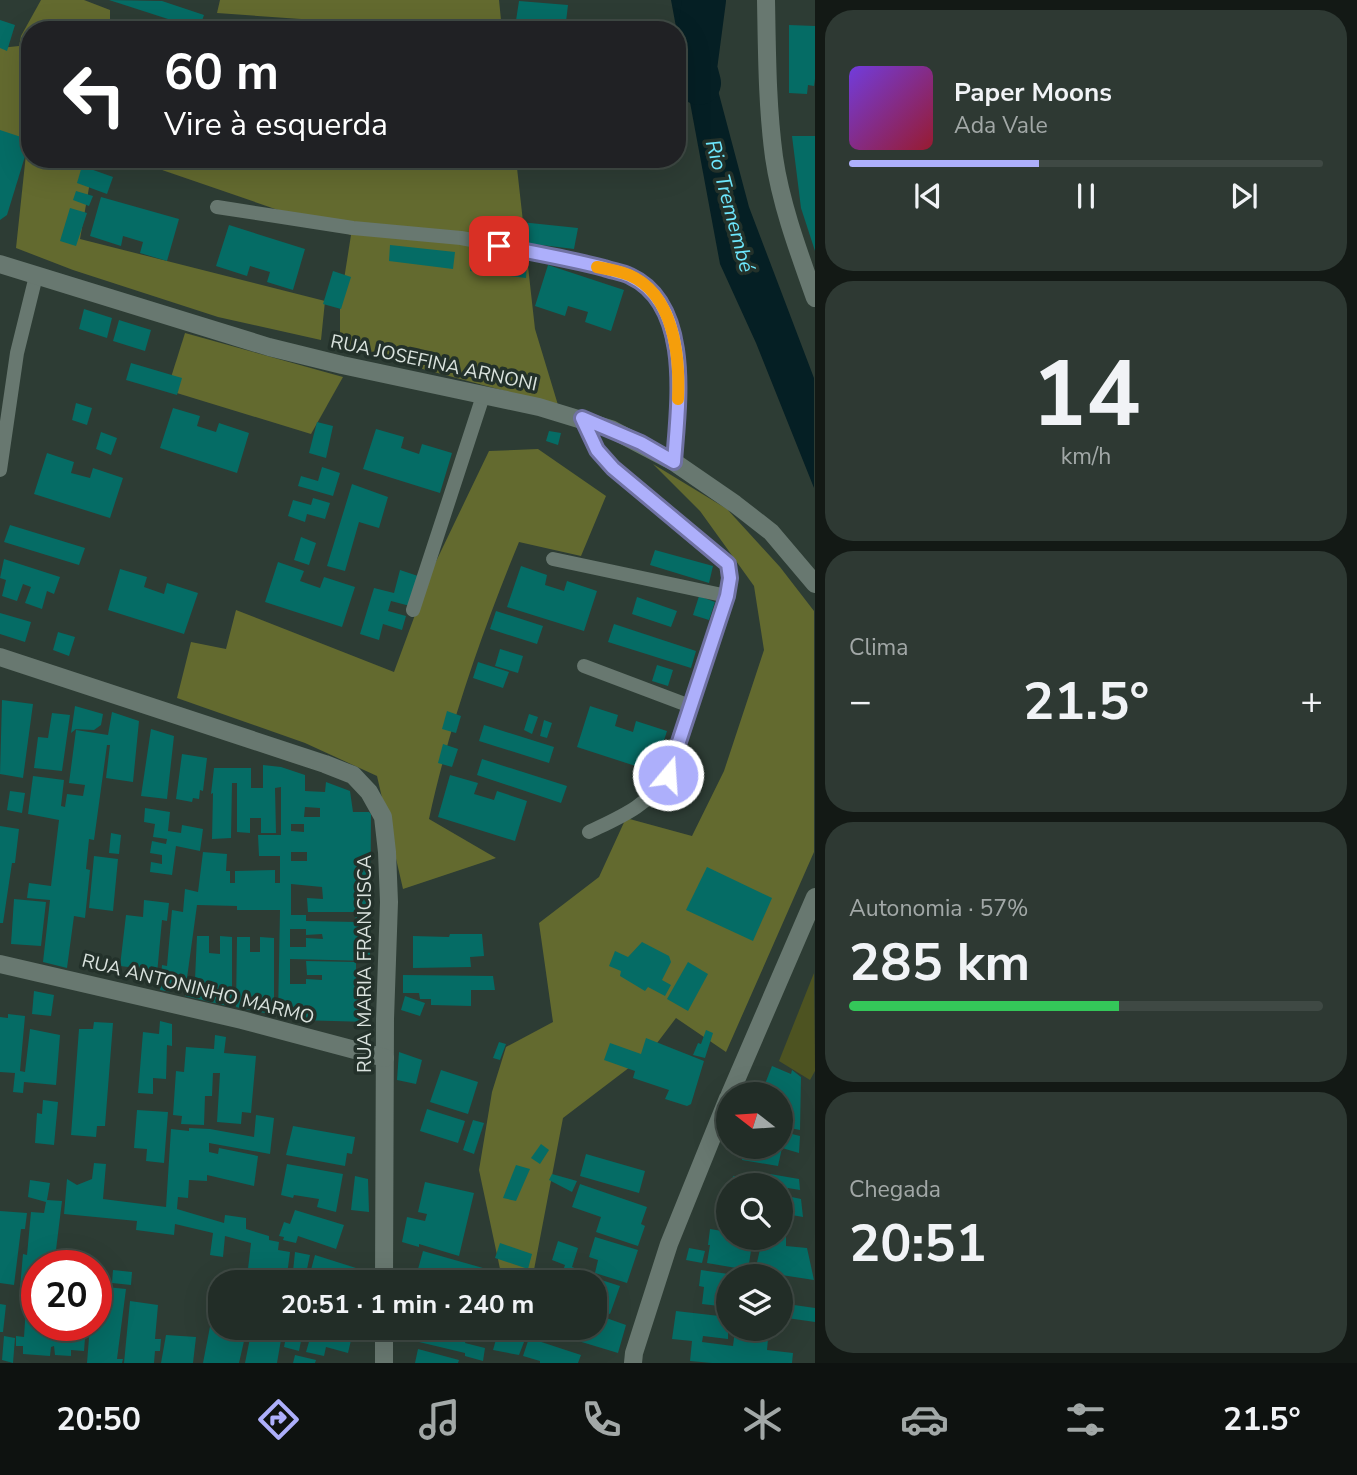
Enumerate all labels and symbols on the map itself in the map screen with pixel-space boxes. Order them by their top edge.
water label: Rio Tremembé [699,137,761,275]
pin [469,216,529,276]
street label: RUA JOSEFINA ARNONI [328,328,540,398]
position arrow [631,738,705,812]
street label: RUA MARIA FRANCISCA [352,855,378,1073]
street label: RUA ANTONINHO MARMO [79,948,317,1030]
north arrow [716,1082,793,1158]
speed limit sign: 20 [21,1250,112,1341]

